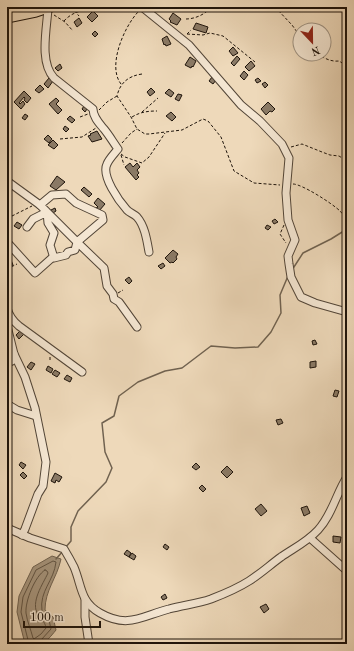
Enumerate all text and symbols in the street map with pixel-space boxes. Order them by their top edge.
north arrow [292,22,332,62]
text: N [309,43,321,57]
scale bar [24,603,100,629]
text: 100 m [30,612,64,624]

